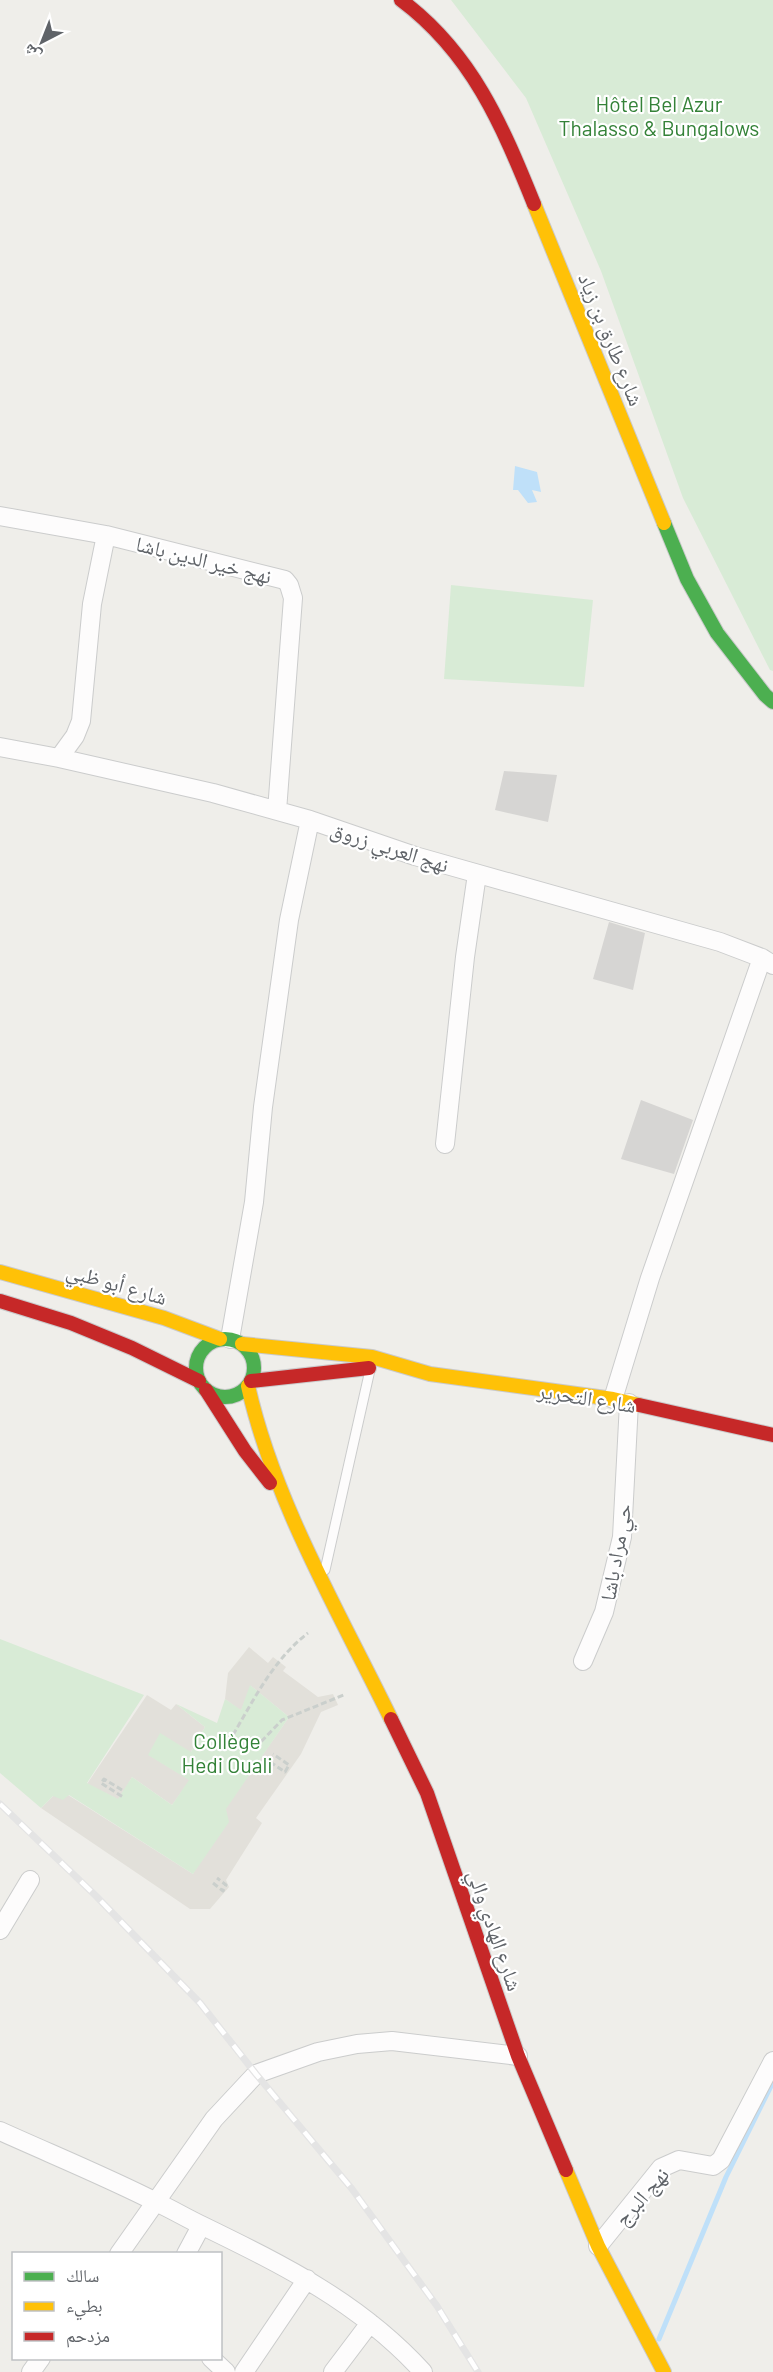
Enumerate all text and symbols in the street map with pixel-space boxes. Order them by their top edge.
north arrow [12,12,72,72]
text: ش [19,40,45,66]
park label: Hôtel Bel Azur Thalasso & Bungalows [559,91,759,140]
street label: شارع طارق بن زياد [572,269,650,410]
street label: نهج خير الدين باشا [133,530,274,590]
street label: نهج العربي زروق [326,815,452,882]
street label: شارع أبو ظبي [62,1257,170,1314]
street label: شارع التحرير [535,1377,638,1419]
street label: حي مراد باشا [594,1501,641,1603]
park label: Collège Hedi Ouali [181,1728,273,1777]
street label: شارع الهادي والي [459,1866,528,1996]
street label: نهج البرج [609,2162,675,2232]
legend [12,2252,222,2360]
text: سالك [66,2264,99,2286]
text: بطيء [66,2294,103,2321]
text: مزدحم [66,2324,110,2348]

